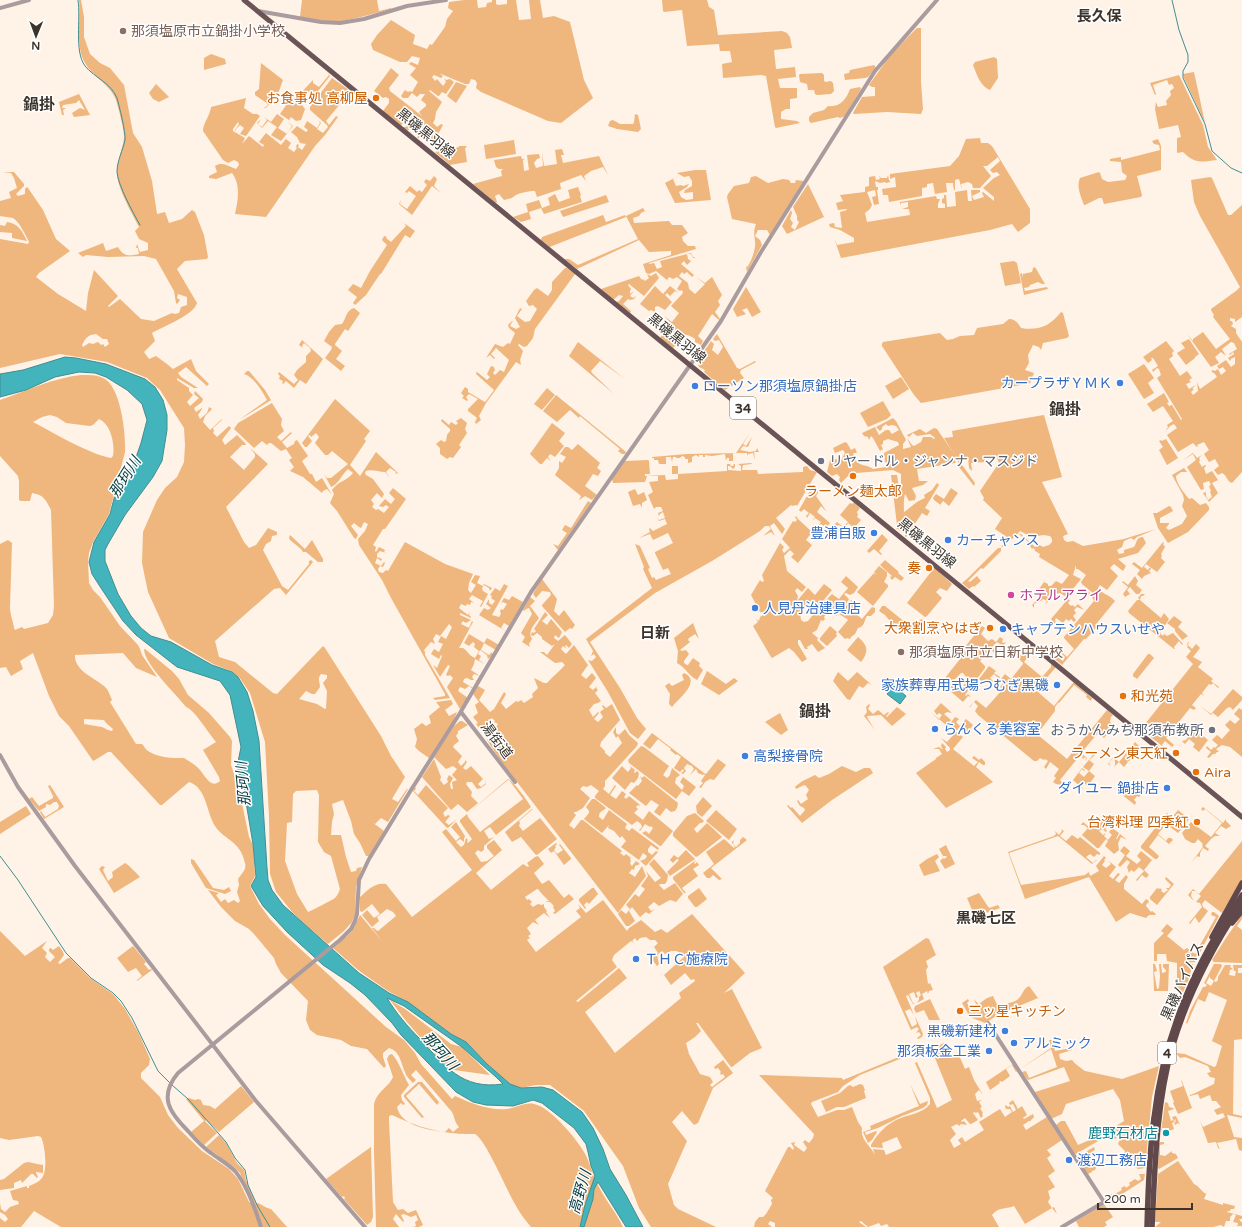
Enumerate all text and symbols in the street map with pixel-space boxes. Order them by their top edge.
district label: 長久保 [1076,7,1122,25]
north arrow [16,16,56,56]
place label: 那須塩原市立鍋掛小学校 [131,23,285,40]
marker: 那須塩原市立鍋掛小学校 [118,26,128,36]
text: N [31,39,40,52]
place label: お食事処 高柳屋 [266,90,368,107]
marker: お食事処 高柳屋 [371,93,381,103]
district label: 鍋掛 [23,95,55,115]
street label: 黒磯黒羽線 [393,105,458,162]
street label: 黒磯黒羽線 [644,310,709,367]
place label: カープラザＹＭＫ [1001,375,1112,392]
place label: ローソン那須塩原鍋掛店 [703,378,857,395]
marker: カープラザＹＭＫ [1115,378,1125,388]
marker: ローソン那須塩原鍋掛店 [690,381,700,391]
road number: 34 [730,397,756,419]
district label: 鍋掛 [1049,400,1081,420]
water label: 那珂川 [105,451,146,501]
place label: リヤードル・ジャンナ・マスジド [829,453,1038,470]
marker: リヤードル・ジャンナ・マスジド [816,456,826,466]
marker: ラーメン麺太郎 [848,471,858,481]
place label: ラーメン麺太郎 [804,483,902,500]
street label: 黒磯黒羽線 [894,515,959,572]
place label: 豊浦自販 [810,525,866,542]
marker: 豊浦自販 [869,528,879,538]
place label: カーチャンス [956,532,1040,549]
marker: カーチャンス [943,535,953,545]
place label: 奏 [907,560,921,577]
marker: 奏 [924,563,934,573]
place label: ホテルアライ [1019,587,1103,604]
marker: ホテルアライ [1006,590,1016,600]
place label: 人見丹治建具店 [763,600,861,617]
marker: 人見丹治建具店 [750,603,760,613]
place label: 大衆割烹やはぎ [884,620,982,637]
place label: キャプテンハウスいせや [1011,621,1165,638]
marker: 大衆割烹やはぎ [985,623,995,633]
district label: 日新 [640,624,670,642]
marker: キャプテンハウスいせや [998,624,1008,634]
place label: 那須塩原市立日新中学校 [909,644,1063,661]
marker: 那須塩原市立日新中学校 [896,647,906,657]
place label: 家族葬専用式場つむぎ黒磯 [881,677,1049,694]
marker: 家族葬専用式場つむぎ黒磯 [1052,680,1062,690]
place label: 和光苑 [1131,688,1173,705]
marker: 和光苑 [1118,691,1128,701]
district label: 鍋掛 [799,702,831,722]
street label: 湯街道 [477,718,516,762]
place label: らんくる美容室 [943,721,1041,738]
place label: おうかんみち那須布教所 [1050,722,1204,739]
marker: らんくる美容室 [930,724,940,734]
marker: おうかんみち那須布教所 [1207,725,1217,735]
place label: ラーメン東天紅 [1071,745,1168,762]
place label: 高梨接骨院 [753,748,823,765]
marker: ラーメン東天紅 [1171,748,1181,758]
marker: 高梨接骨院 [740,751,750,761]
water label: 那珂川 [232,759,254,807]
place label: Aira [1204,764,1231,781]
marker: Aira [1191,767,1201,777]
place label: ダイユー 鍋掛店 [1058,780,1159,797]
marker: ダイユー 鍋掛店 [1162,783,1172,793]
place label: 台湾料理 四季紅 [1087,814,1189,831]
marker: 台湾料理 四季紅 [1192,817,1202,827]
district label: 黒磯七区 [956,909,1016,927]
street label: 黒磯バイパス [1158,939,1207,1023]
place label: ＴＨＣ施療院 [644,951,728,968]
marker: ＴＨＣ施療院 [631,954,641,964]
place label: 三ッ星キッチン [968,1003,1066,1020]
marker: 三ッ星キッチン [955,1006,965,1016]
place label: 黒磯新建材 [927,1023,997,1040]
marker: 黒磯新建材 [1000,1026,1010,1036]
water label: 那珂川 [418,1028,463,1075]
place label: アルミック [1022,1035,1092,1052]
marker: アルミック [1009,1038,1019,1048]
road number: 4 [1158,1042,1176,1064]
place label: 那須板金工業 [897,1043,981,1060]
marker: 那須板金工業 [984,1046,994,1056]
place label: 鹿野石材店 [1088,1125,1158,1142]
marker: 鹿野石材店 [1161,1128,1171,1138]
place label: 渡辺工務店 [1077,1152,1147,1169]
marker: 渡辺工務店 [1064,1155,1074,1165]
water label: 高野川 [565,1166,595,1216]
scale bar [1098,1185,1192,1211]
text: 200 m [1104,1192,1141,1206]

